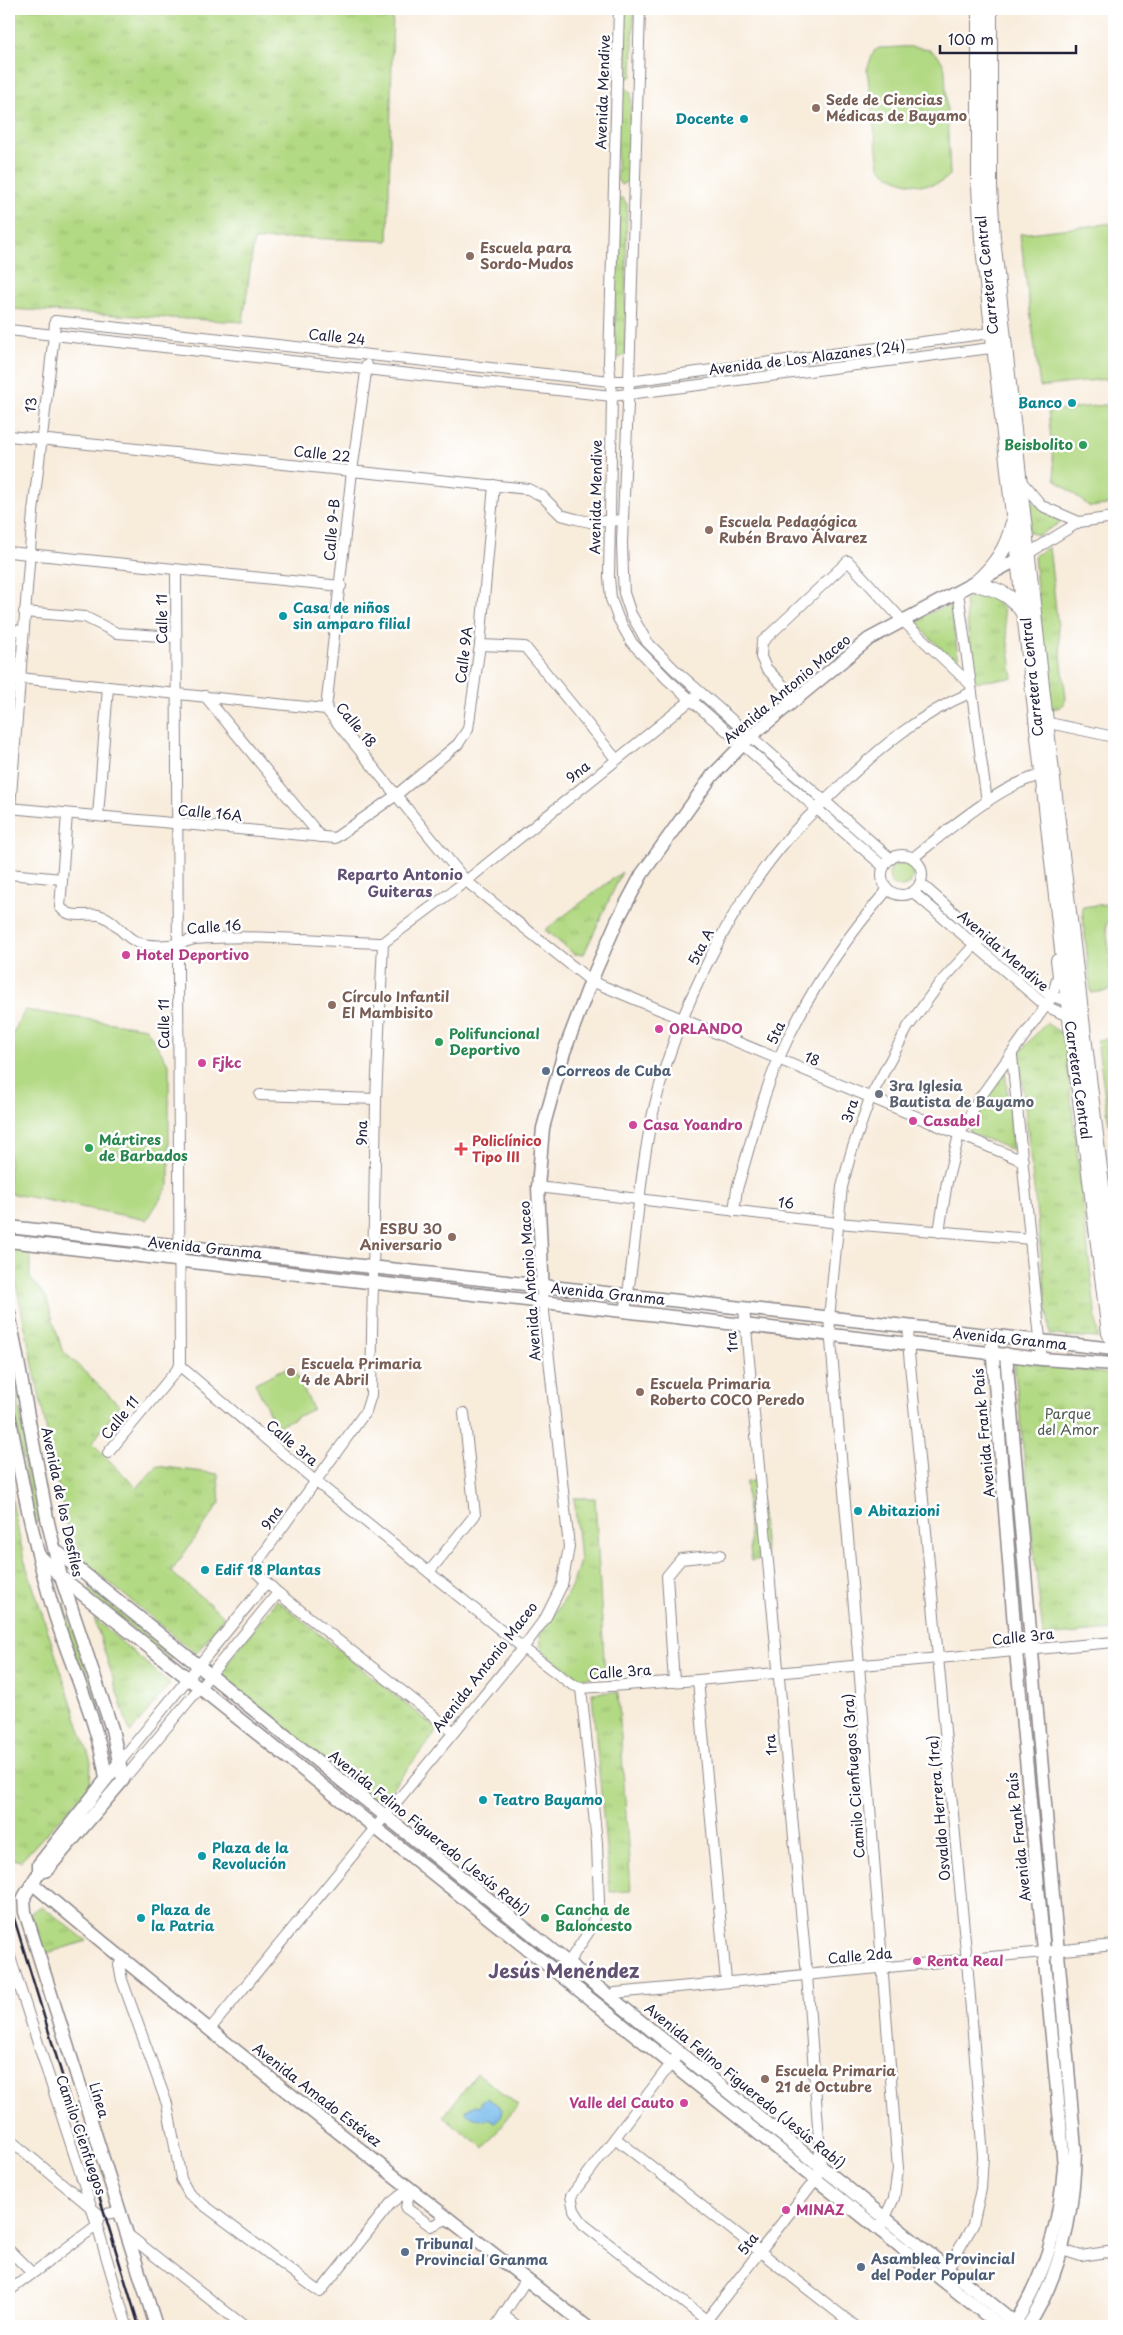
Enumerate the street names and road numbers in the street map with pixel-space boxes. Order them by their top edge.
street label: Avenida Mendive [590,34,615,150]
street label: Carretera Central [970,214,1003,336]
street label: Calle 24 [307,323,367,350]
street label: Avenida de Los Alazanes (24) [707,335,906,380]
street label: 13 [19,396,42,414]
street label: Avenida Mendive [584,439,607,555]
street label: Calle 22 [292,440,352,467]
street label: Calle 9-B [318,498,345,562]
street label: Calle 11 [151,594,172,644]
street label: Carretera Central [1015,616,1048,738]
street label: Calle 9A [450,625,477,685]
street label: Avenida Antonio Maceo [718,629,855,748]
street label: Calle 18 [331,697,382,752]
street label: 9na [561,755,594,788]
street label: Calle 16A [177,799,244,826]
street label: Avenida Mendive [953,905,1054,996]
street label: Calle 16 [186,914,242,939]
street label: 5ta A [682,925,719,969]
street label: Calle 11 [153,999,174,1049]
street label: 5ta [761,1018,790,1048]
street label: Carretera Central [1060,1019,1097,1141]
street label: 18 [801,1046,823,1071]
street label: 3ra [836,1096,864,1126]
street label: 9na [351,1120,372,1146]
street label: 16 [777,1191,795,1214]
street label: Avenida Antonio Maceo [513,1200,546,1362]
street label: Avenida Granma [147,1231,263,1264]
street label: Avenida Granma [550,1277,666,1310]
street label: Avenida Granma [952,1322,1068,1355]
street label: 1ra [720,1330,743,1353]
street label: Avenida Frank País [967,1367,1000,1499]
street label: Calle 11 [96,1392,144,1444]
street label: Calle 3ra [262,1415,323,1471]
street label: Avenida de los Desfiles [36,1425,89,1579]
street label: 9na [256,1501,288,1534]
street label: Avenida Antonio Maceo [427,1597,542,1736]
street label: Calle 3ra [991,1623,1055,1650]
street label: Calle 3ra [588,1659,652,1684]
street label: Camilo Cienfuegos (3ra) [837,1693,870,1859]
street label: 1ra [759,1733,782,1757]
street label: Osvaldo Herrera (1ra) [922,1734,955,1882]
street label: Avenida Felino Figueredo (Jesús Rabí) [324,1745,534,1920]
street label: Avenida Frank País [1001,1771,1036,1903]
street label: Calle 2da [827,1942,893,1969]
street label: Avenida Felino Figueredo (Jesús Rabí) [640,1998,850,2173]
street label: Avenida Amado Estévez [248,2038,386,2152]
street label: Camilo Cienfuegos [51,2072,112,2198]
street label: Línea [84,2080,115,2120]
street label: 5ta [732,2228,763,2259]

